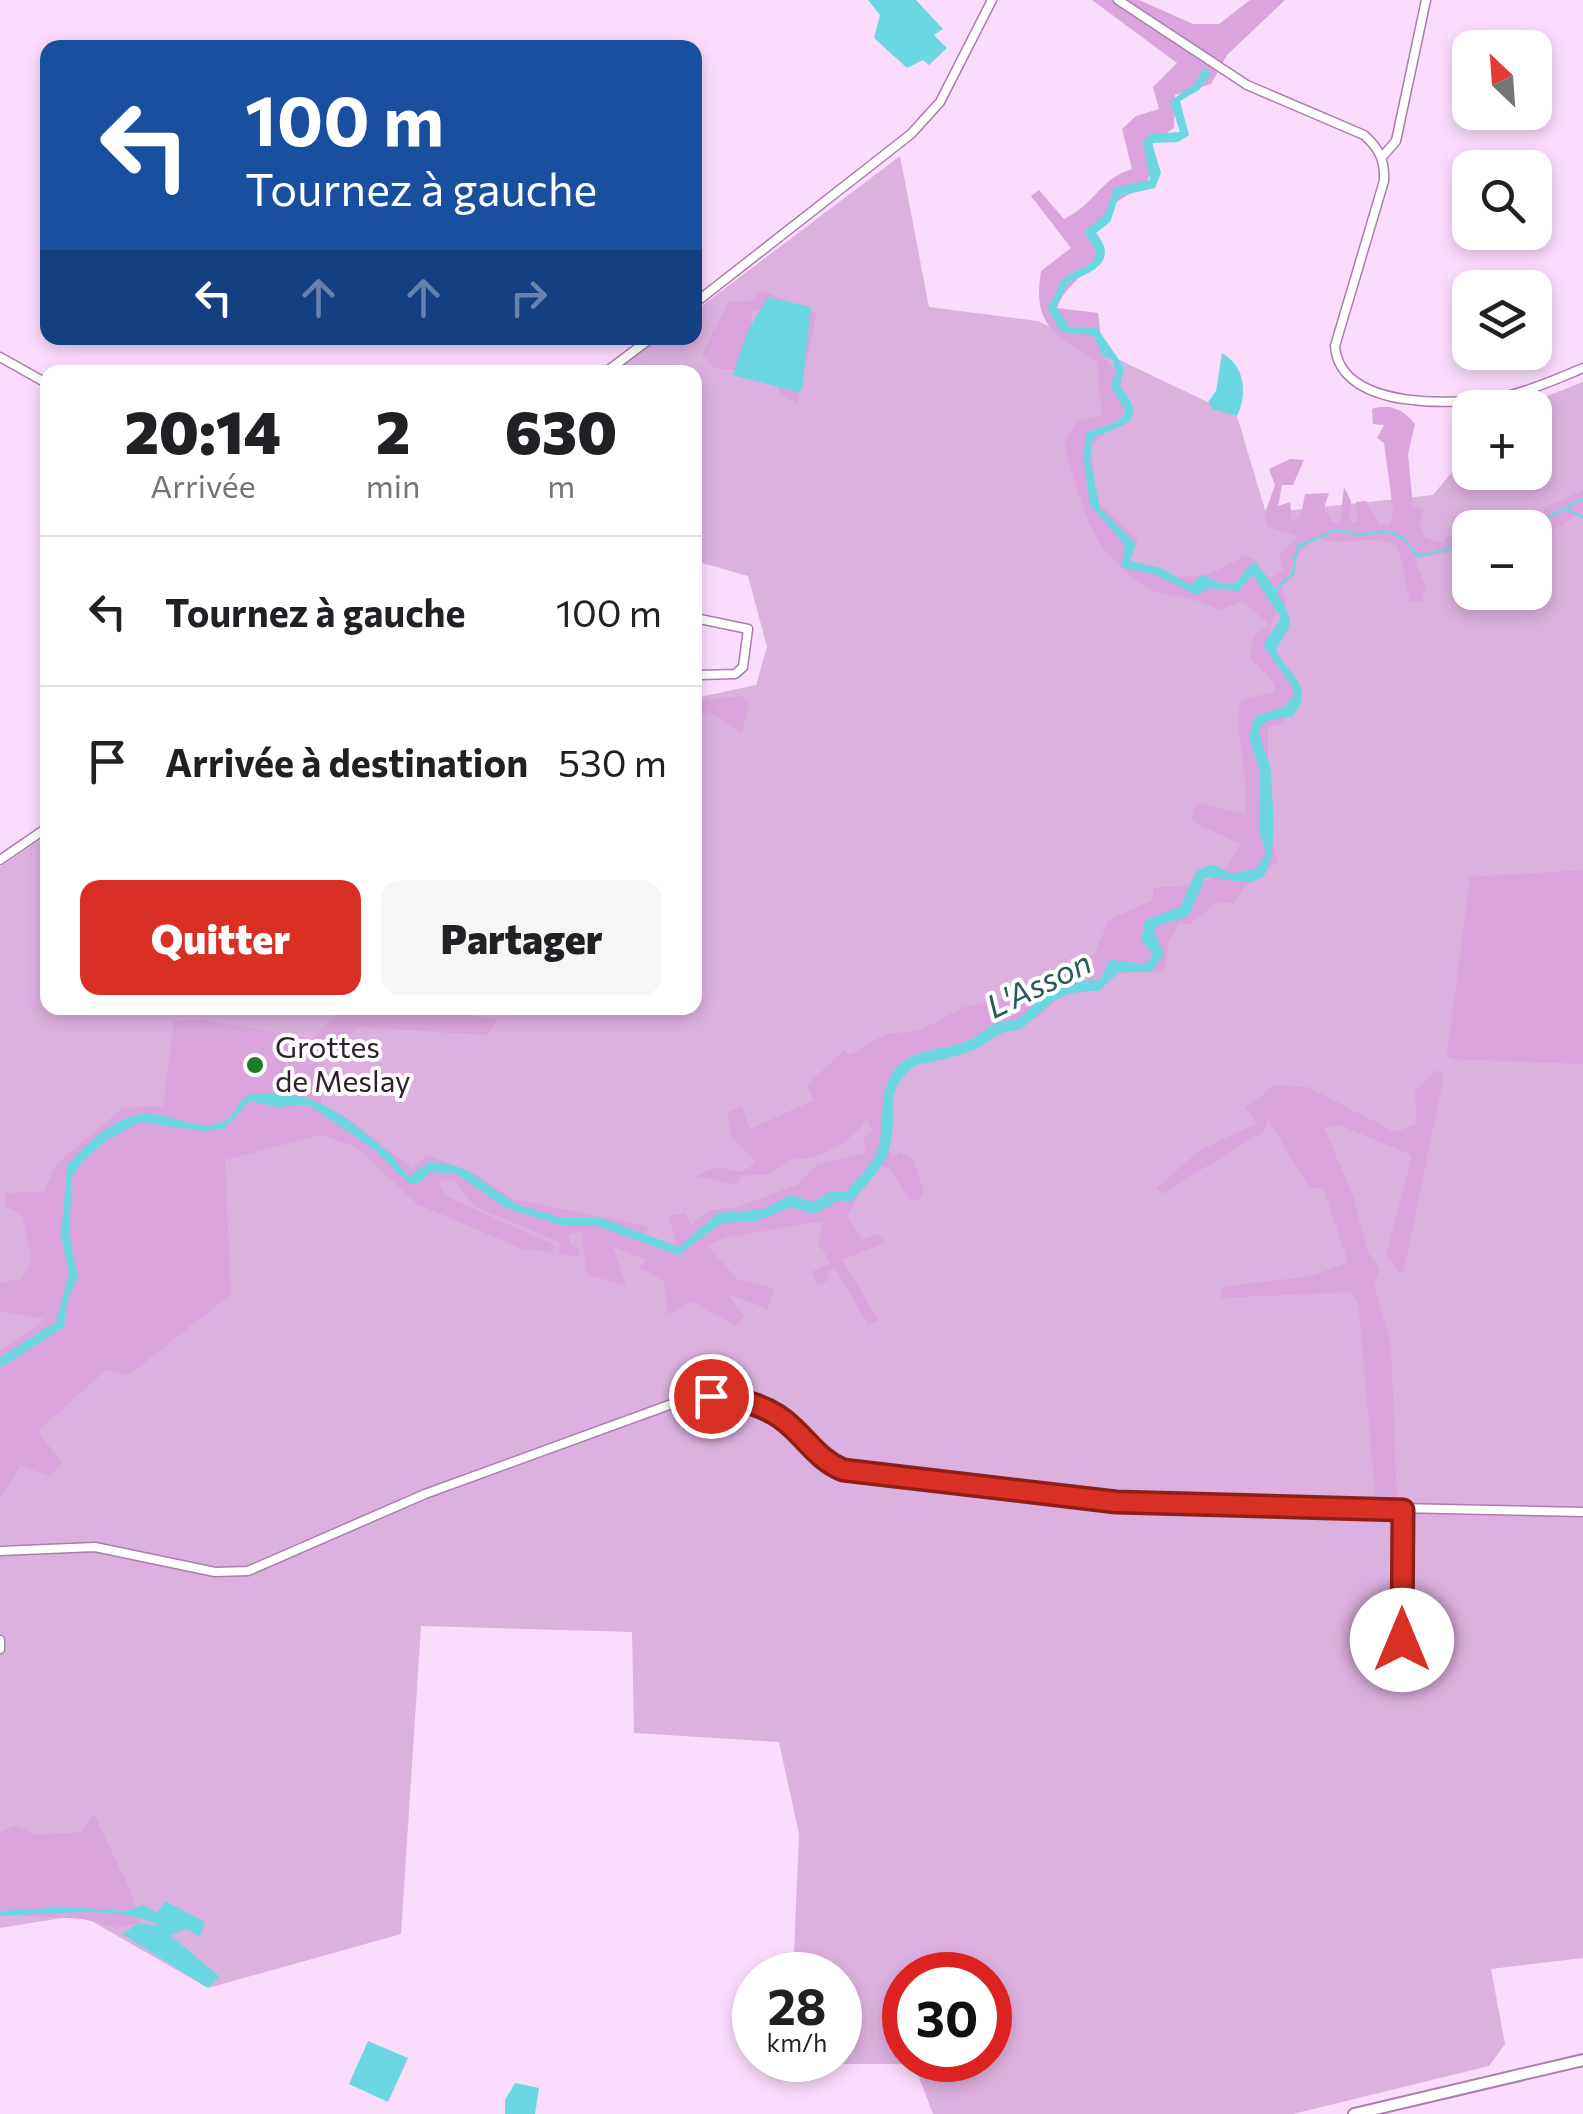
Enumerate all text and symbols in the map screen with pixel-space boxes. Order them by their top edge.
north arrow [1452,30,1552,130]
map controls [1452,30,1552,610]
text: 100 m [245,75,444,160]
icon: left [80,80,210,210]
button: search [1452,150,1552,250]
text: Tournez à gauche [245,160,597,215]
icon: left [186,270,241,325]
icon: ahead [291,270,346,325]
icon: ahead [396,270,451,325]
icon: right [501,270,556,325]
button: layers [1452,270,1552,370]
button: + [1452,390,1552,490]
text: 20:14 [125,393,281,466]
text: 2 [376,393,410,466]
text: 630 [505,393,617,466]
text: Arrivée [150,465,256,505]
text: min [366,465,420,505]
text: m [547,465,575,505]
button: − [1452,510,1552,610]
icon: left [80,584,135,639]
text: Tournez à gauche [165,588,466,635]
text: 100 m [556,588,662,635]
icon: arrive [80,734,135,789]
text: Arrivée à destination [165,738,528,785]
text: 530 m [558,738,667,785]
button: Quitter [80,880,361,995]
button: Partager [381,880,662,995]
water label: L'Asson [979,941,1097,1026]
place label: Grottes de Meslay [275,1027,411,1098]
marker: Grottes de Meslay [244,1054,266,1076]
pin [669,1354,754,1439]
icon: arrive [684,1369,739,1424]
position arrow [1350,1588,1454,1692]
speed limit sign: 30 [882,1952,1012,2082]
text: 28 [767,1974,827,2035]
text: km/h [767,2027,827,2057]

